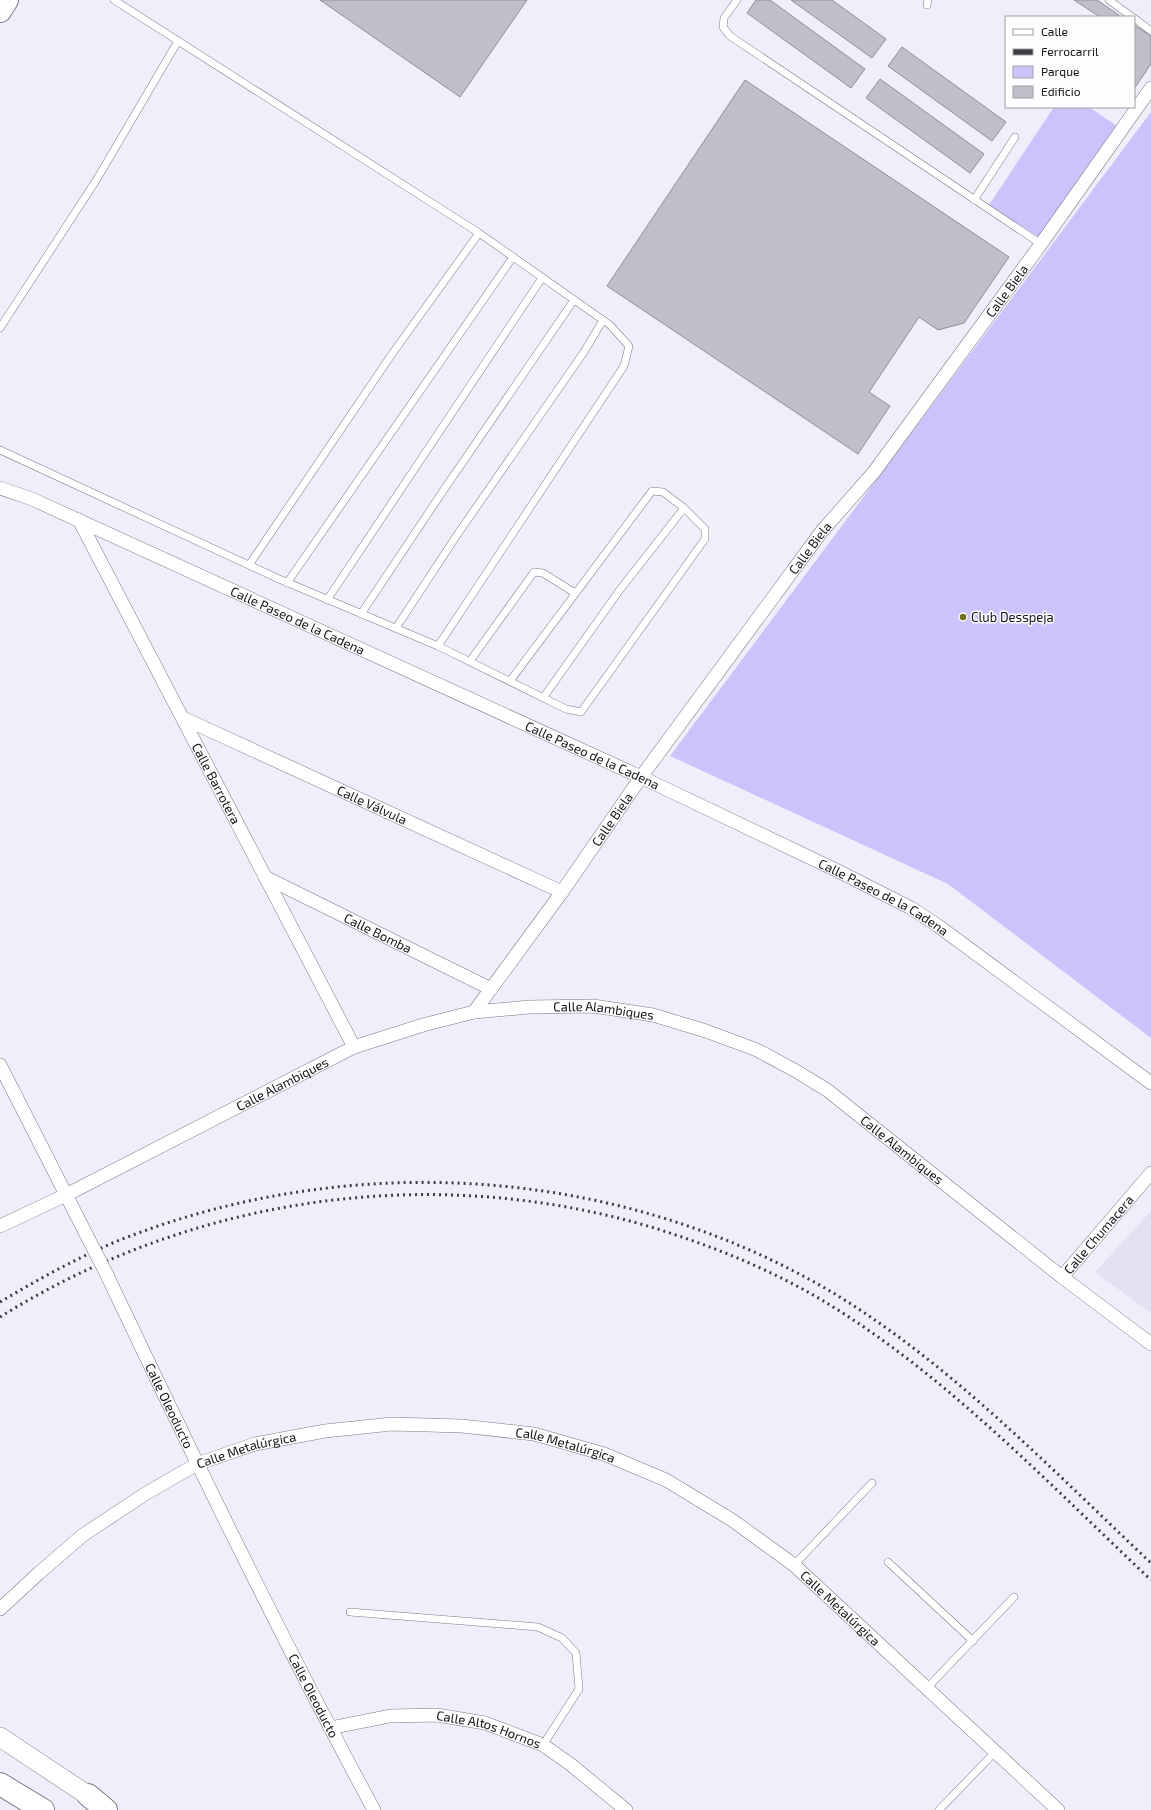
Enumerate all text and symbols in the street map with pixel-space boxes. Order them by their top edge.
legend [1005,16,1135,108]
text: Calle [1041,24,1068,38]
text: Ferrocarril [1041,44,1099,58]
text: Parque [1041,64,1079,78]
text: Edificio [1041,84,1081,98]
street label: Calle Biela [982,261,1031,320]
street label: Calle Biela [785,518,835,577]
street label: Calle Paseo de la Cadena [228,583,367,658]
place label: Club Desspeja [971,609,1054,625]
marker: Club Desspeja [958,612,968,622]
street label: Calle Paseo de la Cadena [523,717,662,793]
street label: Calle Barrotera [189,740,244,827]
street label: Calle Válvula [334,782,410,828]
street label: Calle Biela [588,789,636,849]
street label: Calle Paseo de la Cadena [816,855,952,939]
street label: Calle Bomba [341,909,414,956]
street label: Calle Alambiques [553,998,655,1023]
street label: Calle Alambiques [233,1054,331,1114]
street label: Calle Alambiques [857,1112,947,1188]
street label: Calle Chumacera [1060,1192,1137,1277]
street label: Calle Oleoducto [142,1360,197,1451]
street label: Calle Metalúrgica [515,1424,618,1466]
street label: Calle Metalúrgica [194,1429,297,1472]
street label: Calle Metalúrgica [797,1567,884,1649]
street label: Calle Oleoducto [285,1651,342,1741]
street label: Calle Altos Hornos [435,1707,543,1752]

